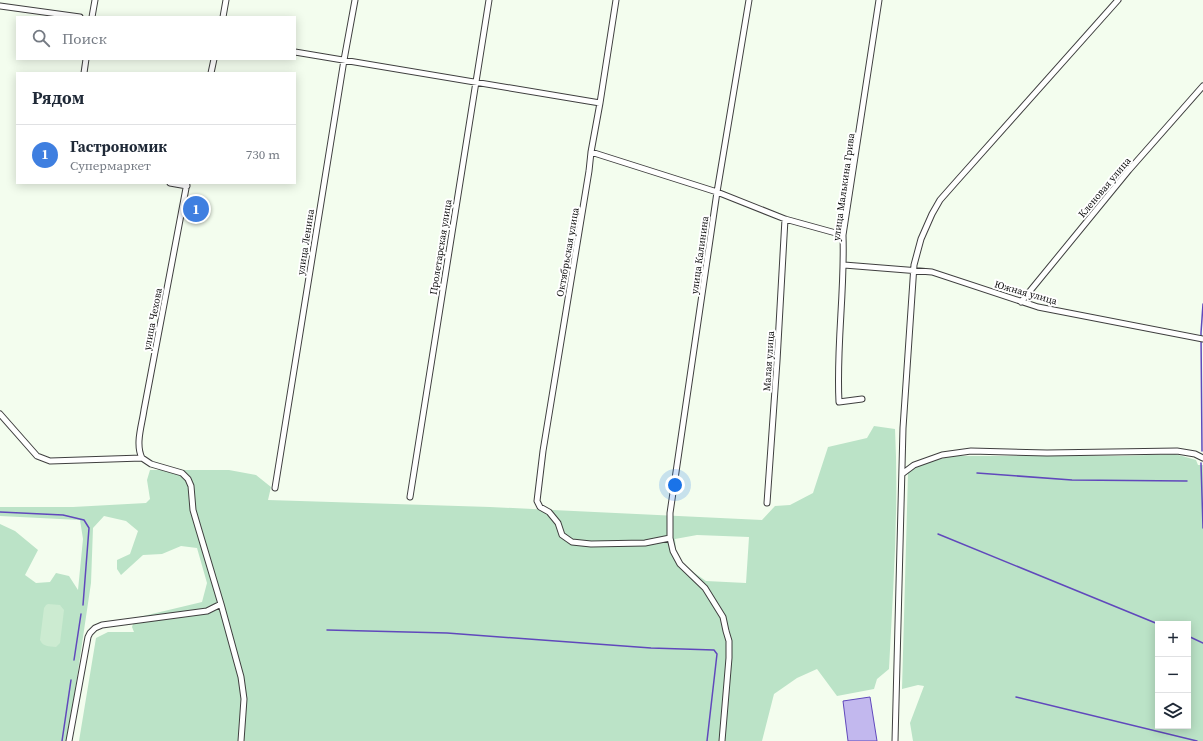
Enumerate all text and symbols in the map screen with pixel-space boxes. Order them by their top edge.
search box [16,16,296,60]
icon: search [30,27,52,49]
text: Поиск [62,28,107,49]
text: Рядом [32,86,84,110]
street label: улица Малькина Грива [829,131,858,242]
text: Гастрономик [70,136,167,157]
text: 1 [41,146,49,163]
text: 730 m [246,146,280,163]
street label: Кленовая улица [1075,154,1134,220]
text: Супермаркет [70,157,151,174]
pin: 1 [183,194,209,224]
street label: Пролетарская улица [427,198,455,296]
street label: Октябрьская улица [553,206,582,298]
street label: улица Ленина [294,207,317,276]
street label: улица Калинина [688,214,712,295]
street label: Южная улица [993,277,1060,308]
street label: улица Чехова [140,286,165,351]
street label: Малая улица [760,329,777,392]
your location [665,475,685,495]
map controls [1155,621,1191,729]
button: + [1155,621,1191,657]
button: − [1155,657,1191,693]
button: layers [1155,693,1191,729]

